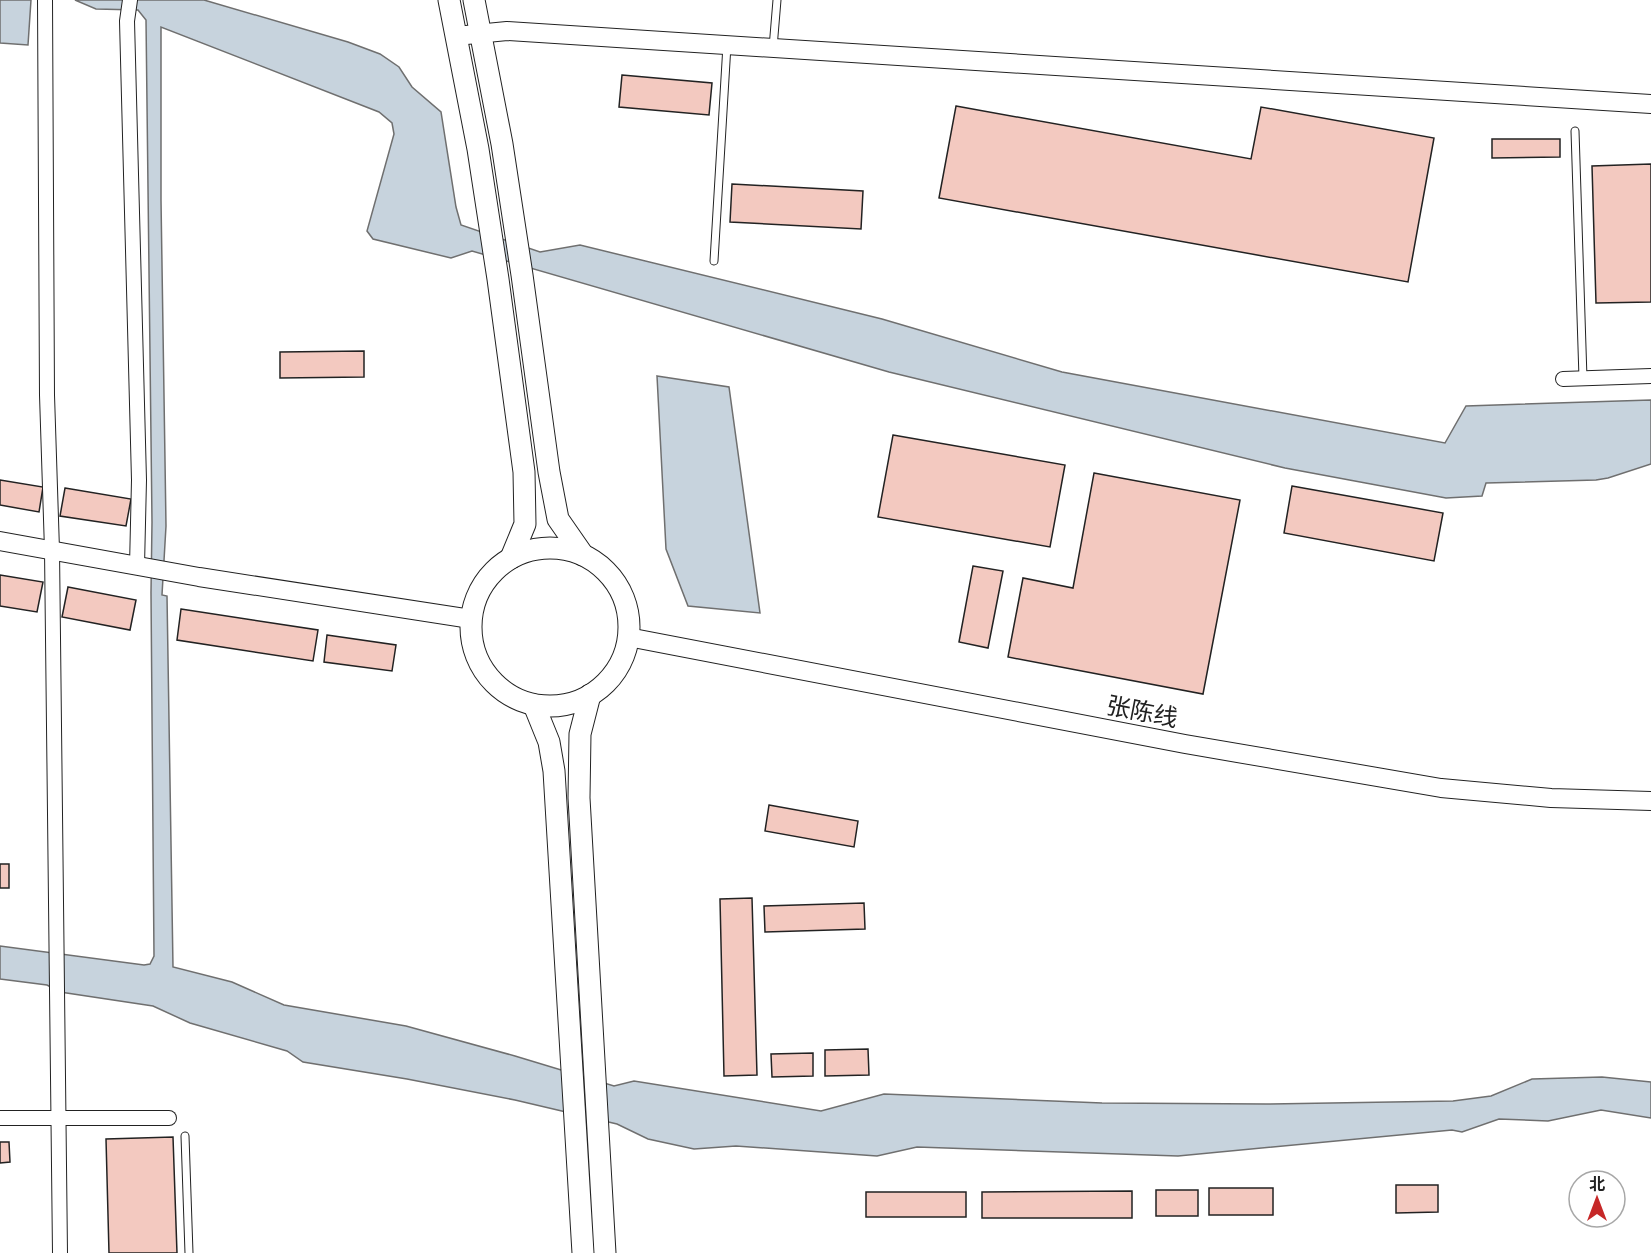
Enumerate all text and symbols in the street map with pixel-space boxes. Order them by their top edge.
street label: 张陈线 [1104,692,1180,732]
north arrow [1567,1169,1627,1229]
text: 北 [1589,1176,1605,1193]

